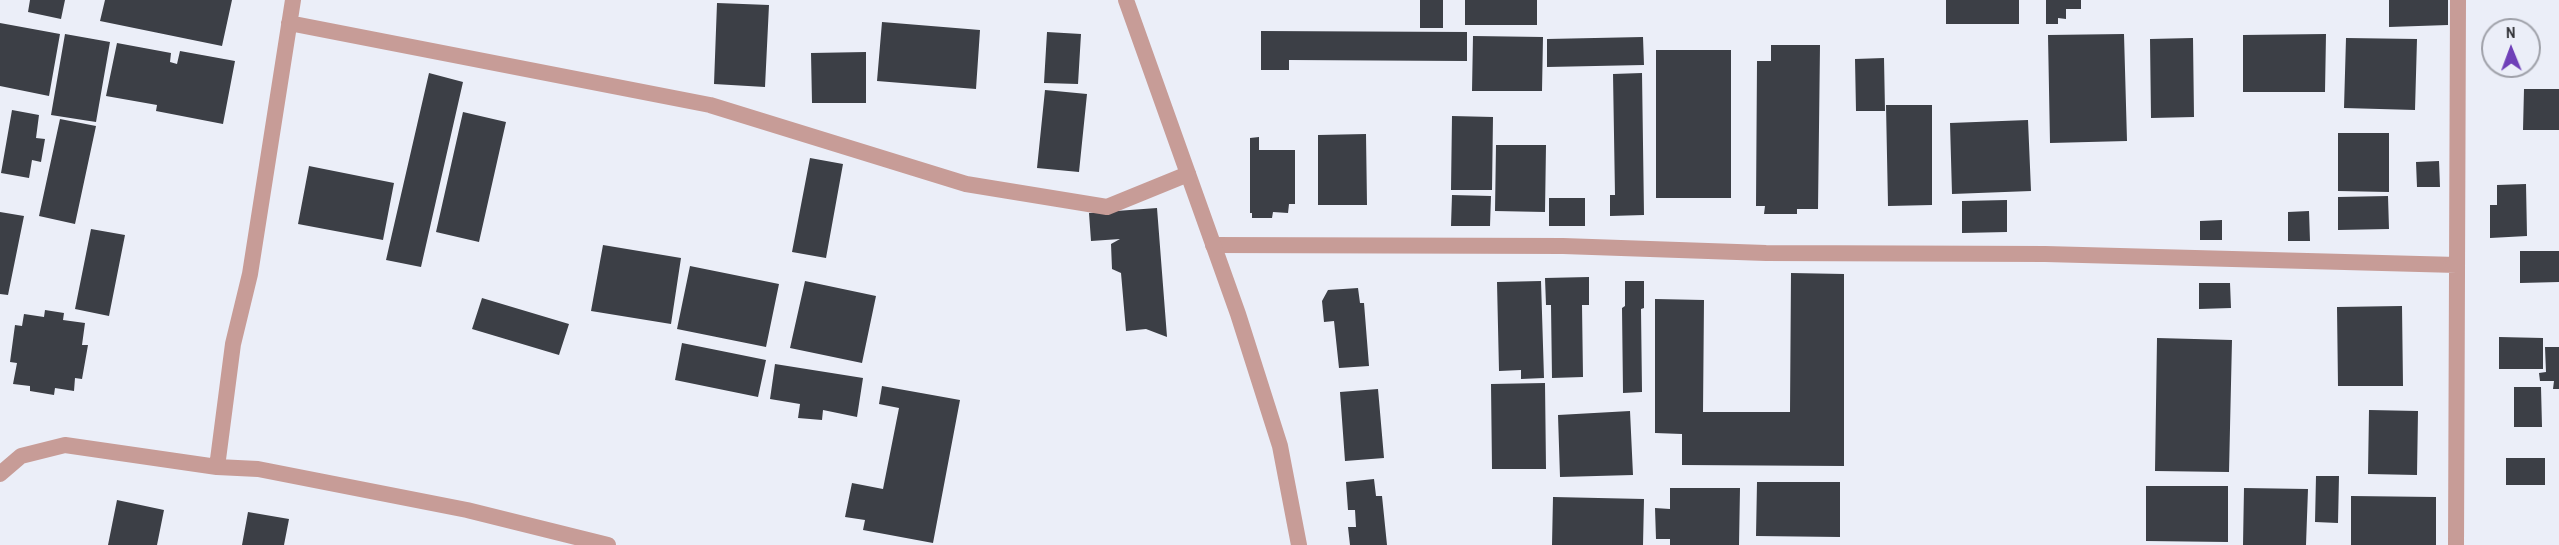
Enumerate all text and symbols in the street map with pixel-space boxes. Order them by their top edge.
north arrow [2481,18,2541,78]
text: N [2506,21,2516,43]

